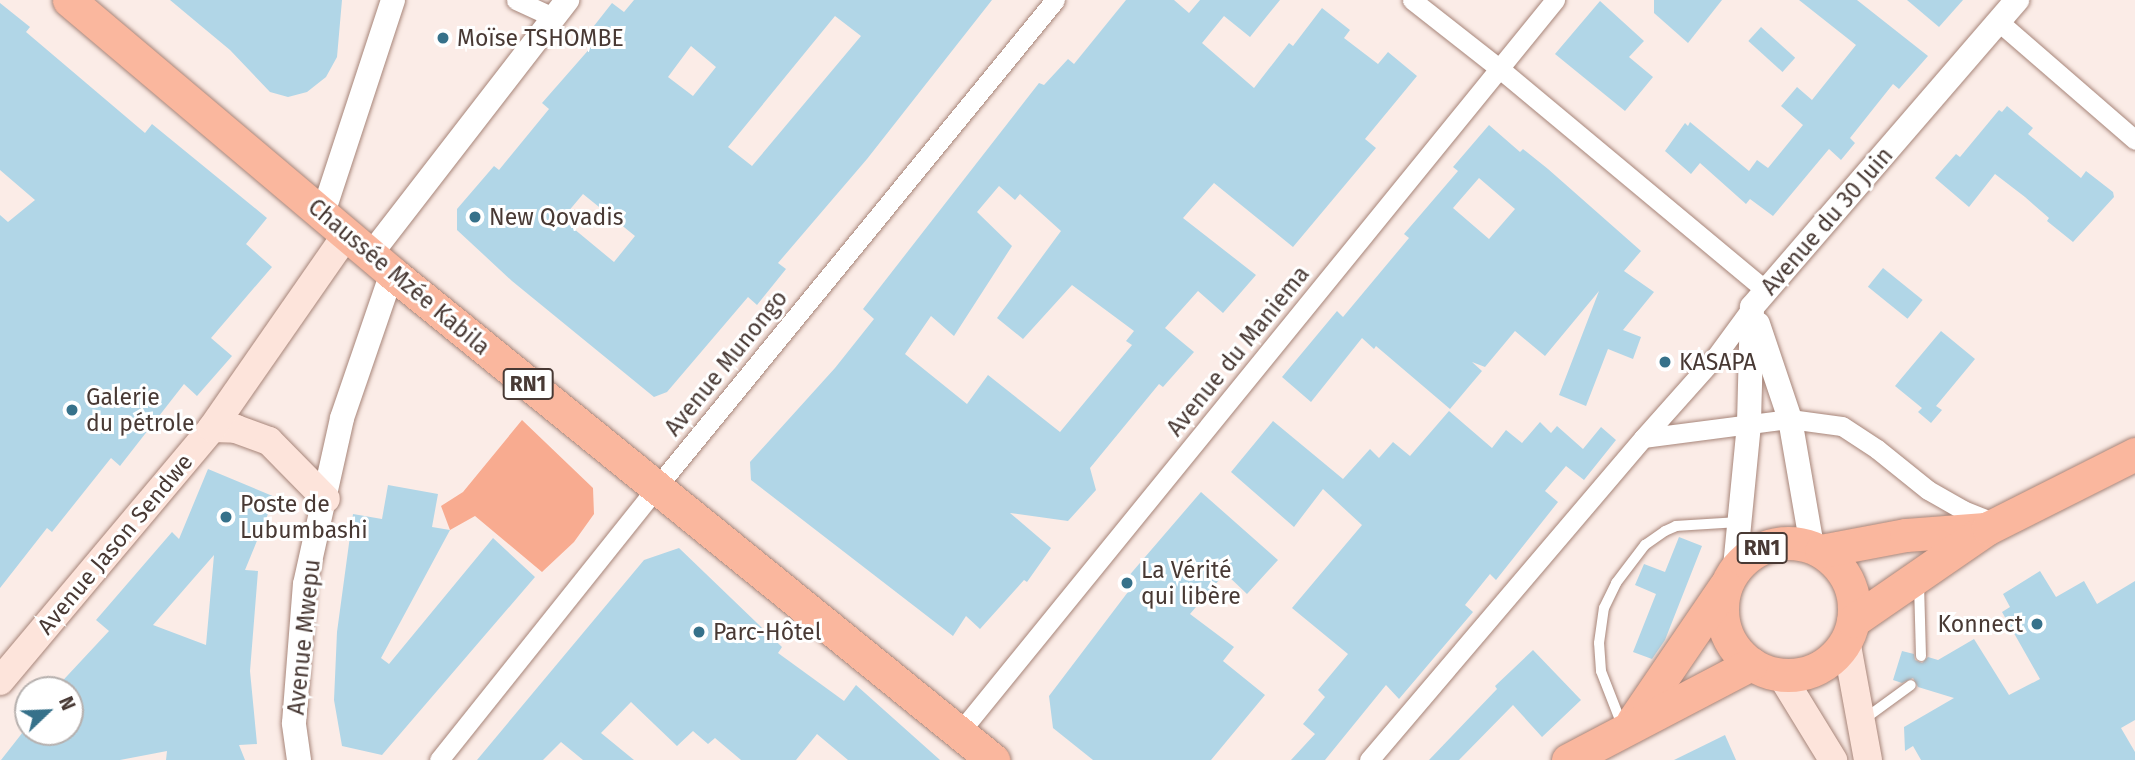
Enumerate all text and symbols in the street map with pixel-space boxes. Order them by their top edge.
place label: Moïse TSHOMBE [457,24,624,52]
marker: Moïse TSHOMBE [435,30,451,46]
street label: Avenue du 30 Juin [1755,142,1899,300]
street label: Chaussée Mzée Kabila [303,193,495,361]
place label: New Qovadis [489,203,624,231]
marker: New Qovadis [467,209,483,225]
street label: Avenue du Maniema [1161,260,1315,442]
street label: Avenue Munongo [659,285,793,441]
place label: KASAPA [1679,348,1756,376]
marker: KASAPA [1657,354,1673,370]
road number: RN1 [502,366,554,402]
place label: Galerie du pétrole [86,383,195,437]
marker: Galerie du pétrole [64,402,80,418]
street label: Avenue Jason Sendwe [32,448,198,640]
place label: Poste de Lubumbashi [240,490,368,544]
marker: Poste de Lubumbashi [218,509,234,525]
road number: RN1 [1736,530,1788,566]
place label: La Vérité qui libère [1141,556,1241,610]
street label: Avenue Mwepu [282,558,326,716]
marker: La Vérité qui libère [1119,575,1135,591]
place label: Konnect [1938,610,2023,638]
marker: Konnect [2029,616,2045,632]
place label: Parc-Hôtel [713,618,821,646]
marker: Parc-Hôtel [691,624,707,640]
north arrow [14,676,84,746]
text: N [54,693,80,714]

